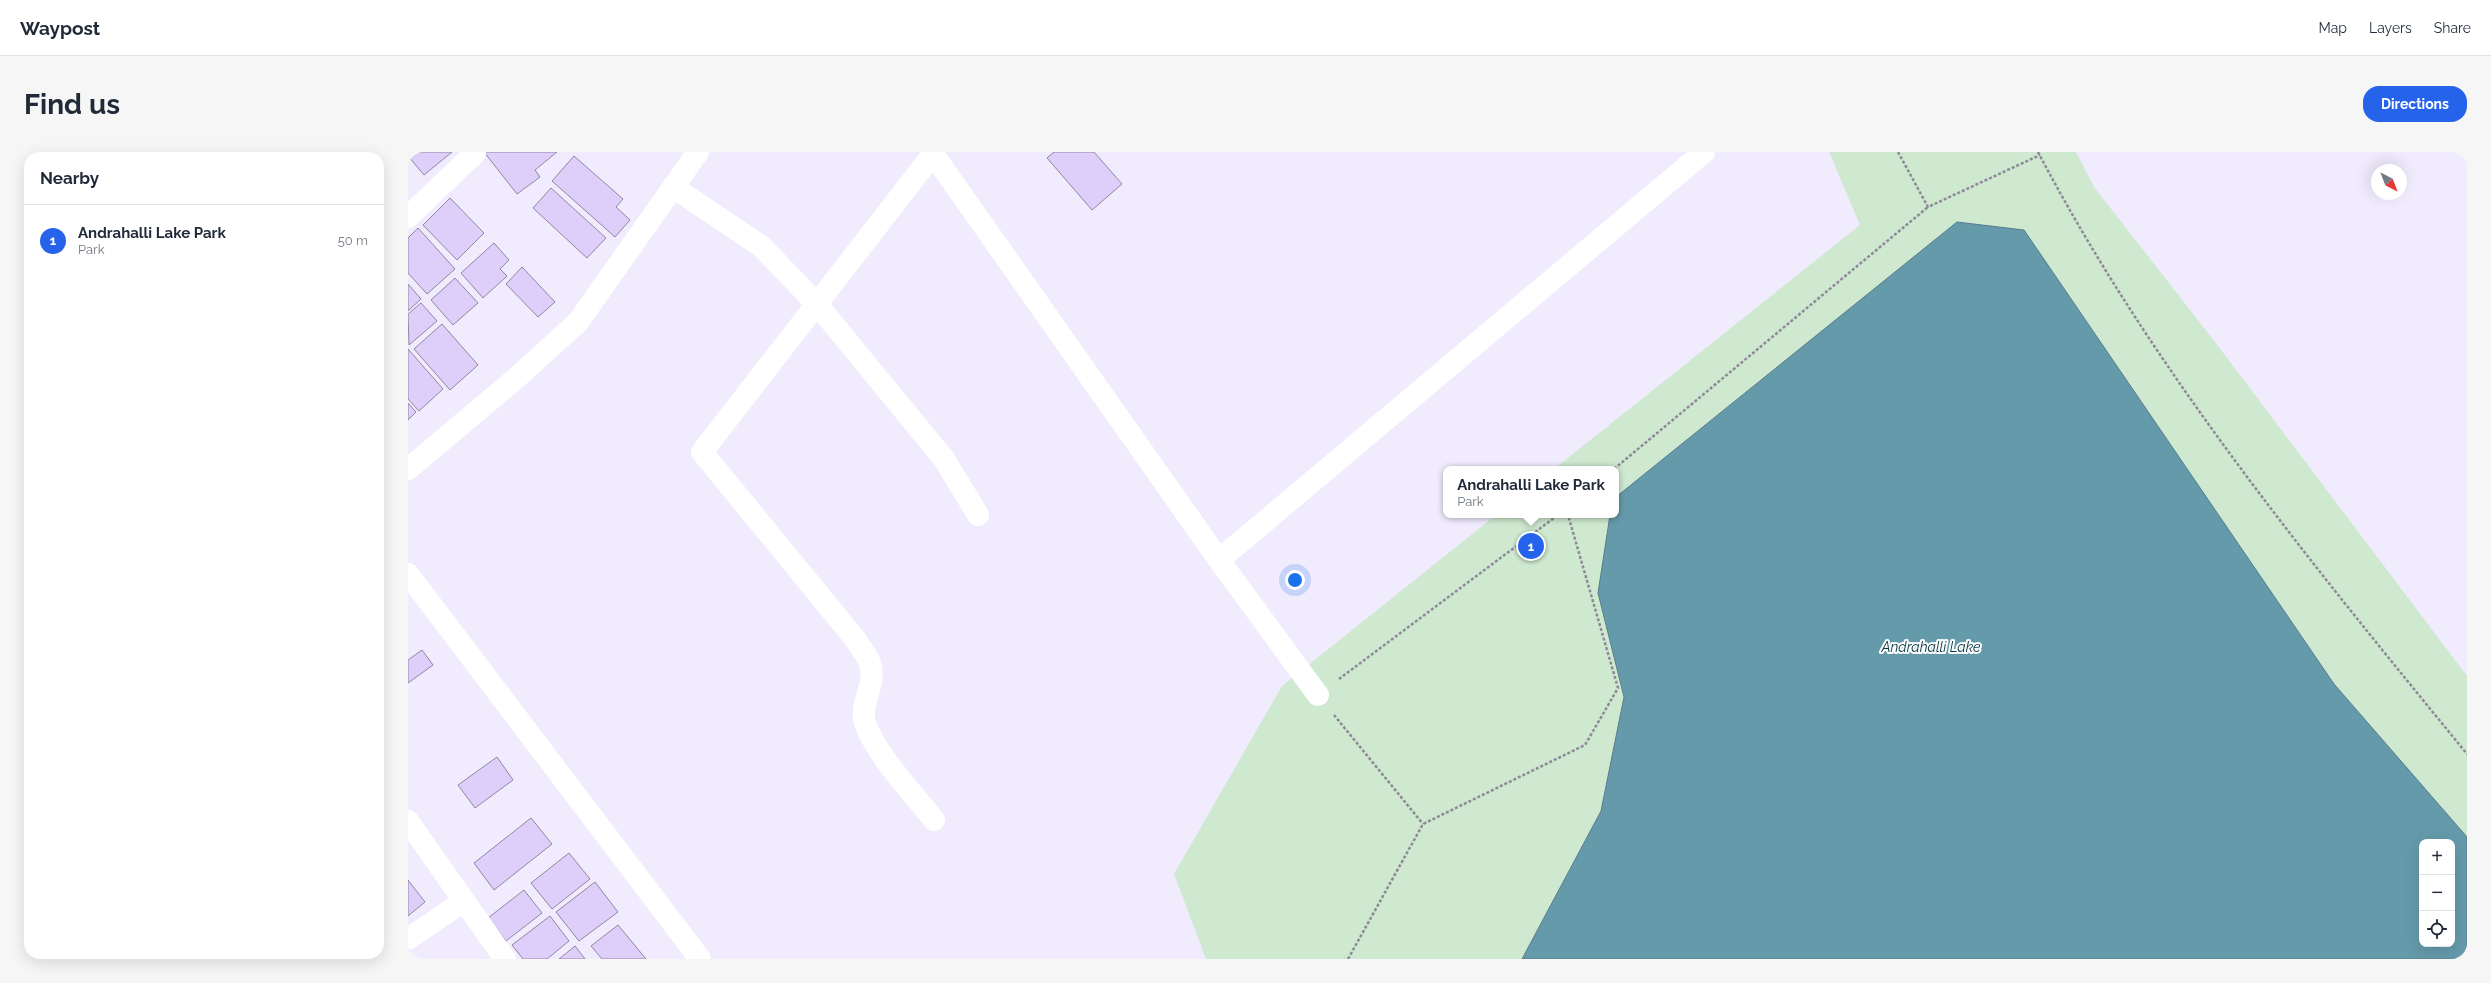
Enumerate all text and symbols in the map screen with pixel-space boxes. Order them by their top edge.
text: Waypost [20,17,100,39]
text: Map [2319,20,2347,36]
text: Layers [2369,20,2412,36]
text: Share [2434,20,2471,36]
button: Directions [2363,86,2467,122]
text: Find us [24,88,120,121]
north arrow [2371,164,2407,200]
text: Nearby [40,168,99,188]
text: Andrahalli Lake Park [78,224,226,242]
text: 1 [50,233,56,248]
text: 50 m [338,233,368,248]
text: Park [78,242,105,257]
popup [1443,466,1619,518]
text: Andrahalli Lake Park [1457,476,1605,494]
text: Park [1457,494,1484,509]
pin: 1 [1518,531,1544,561]
your location [1285,570,1305,590]
water label: Andrahalli Lake [1880,639,1981,655]
map controls [2419,839,2455,947]
button: + [2419,839,2455,875]
button: − [2419,875,2455,911]
button: locate [2419,911,2455,947]

